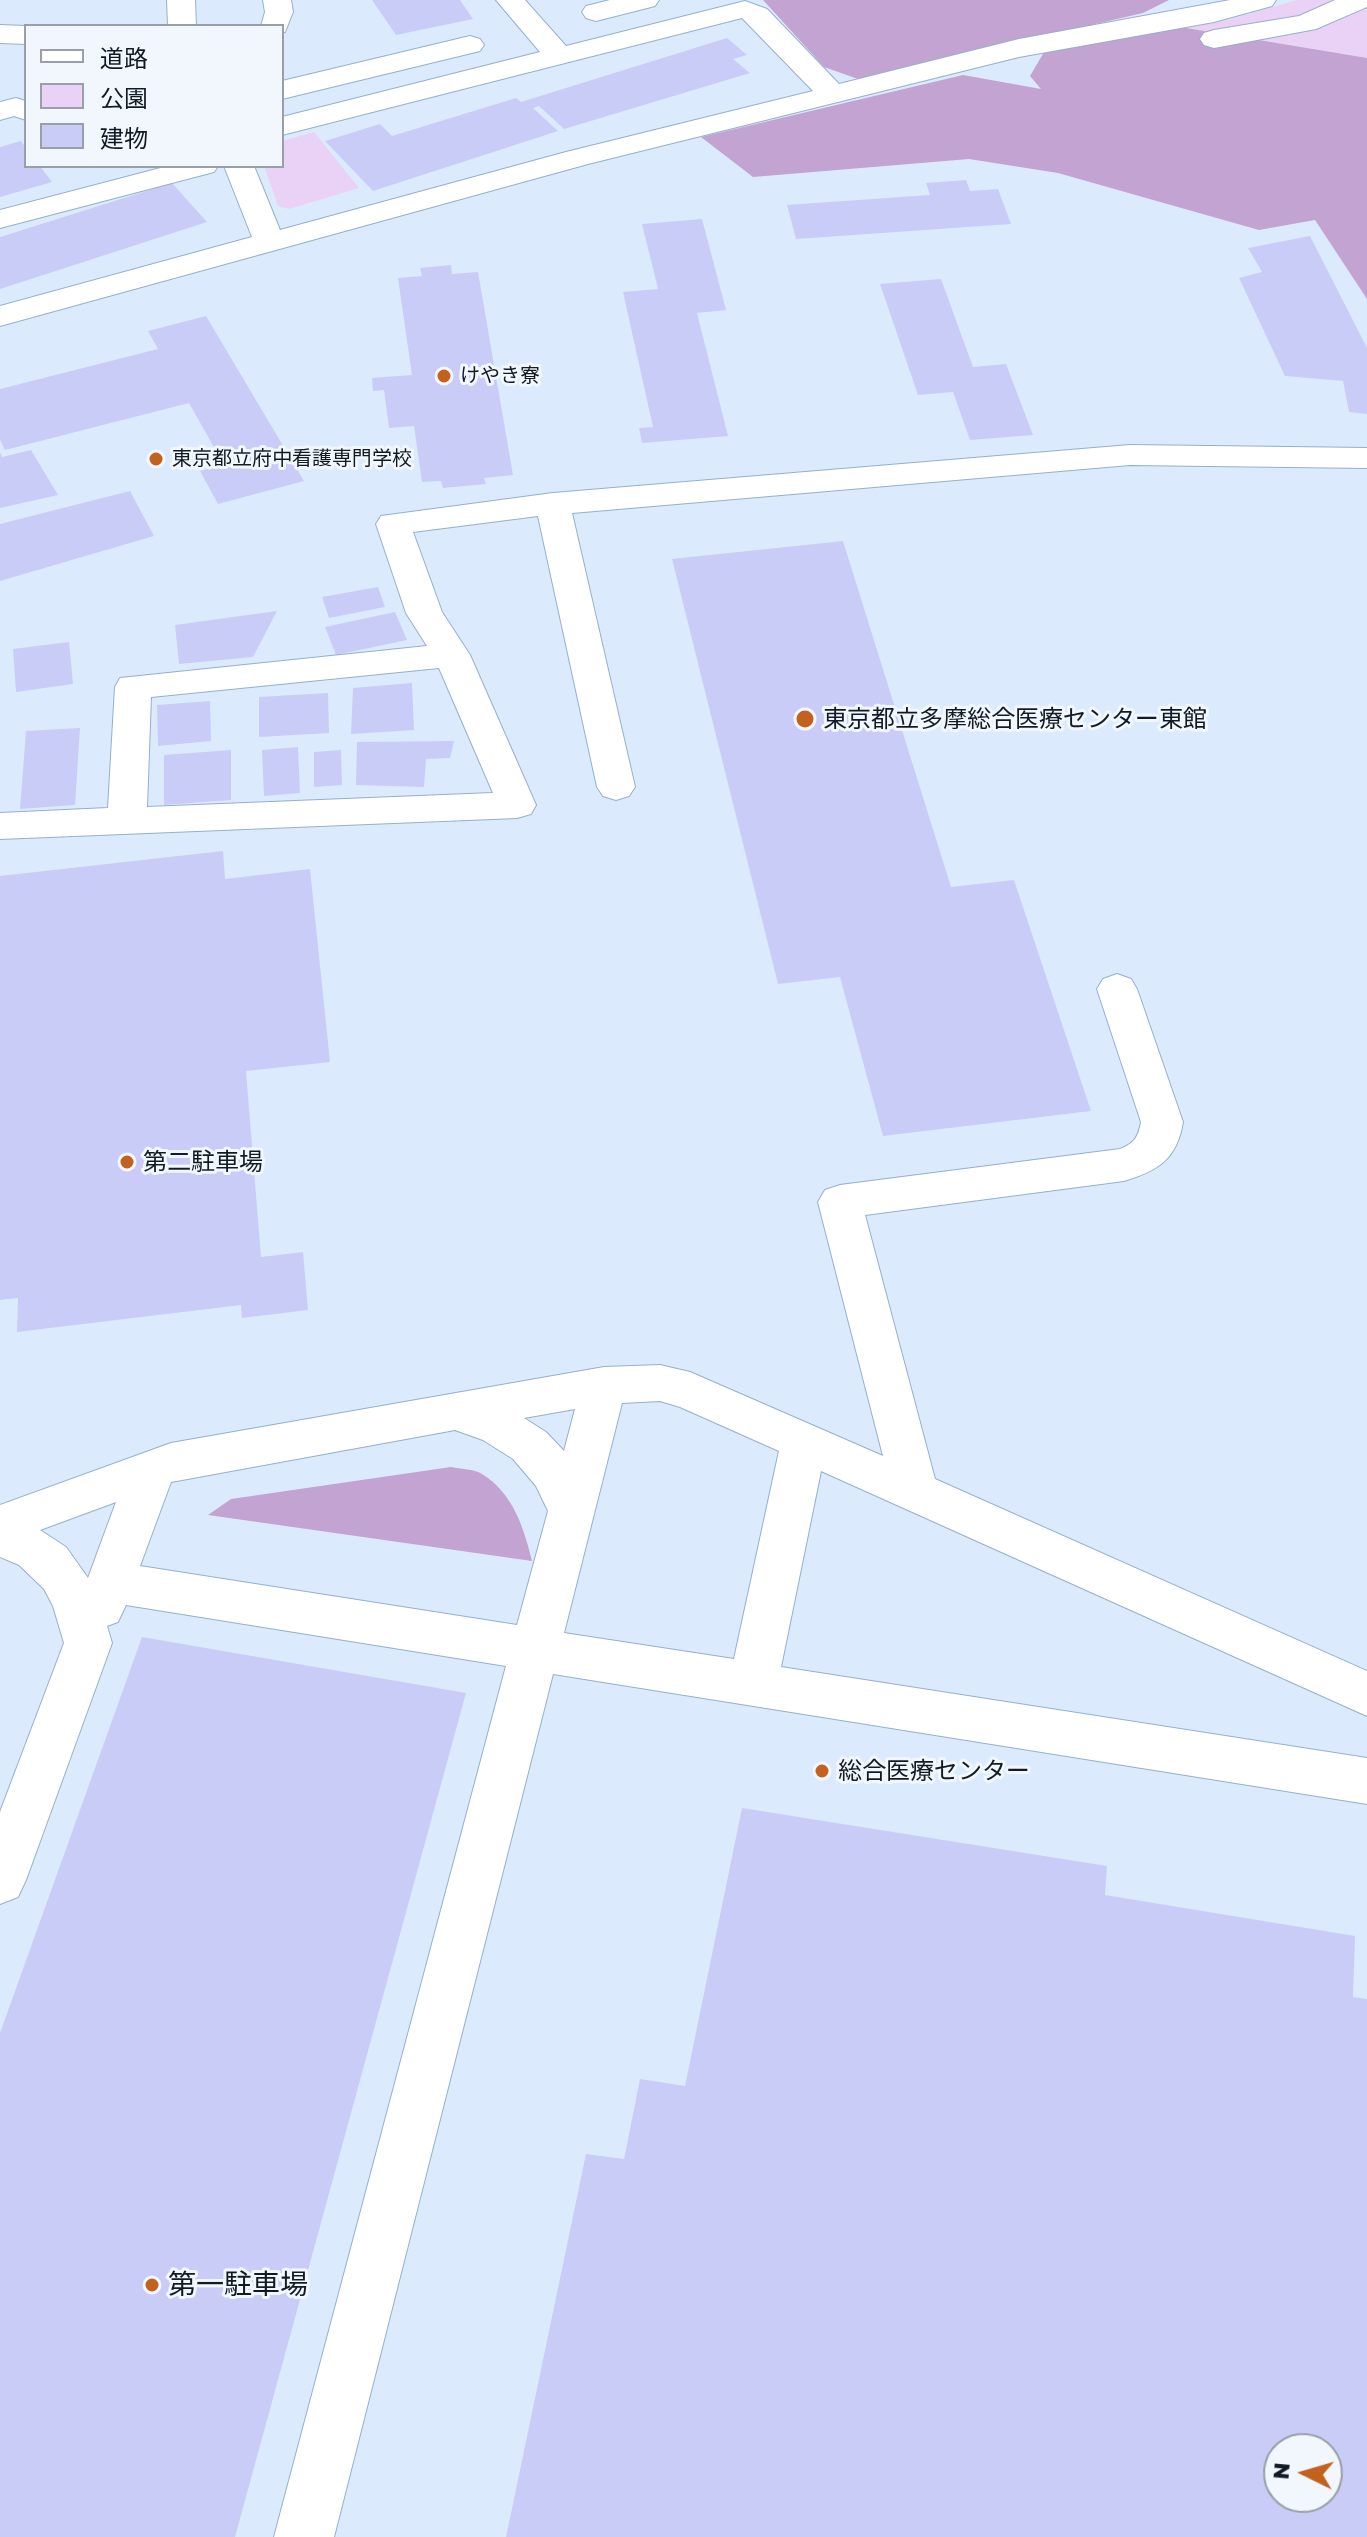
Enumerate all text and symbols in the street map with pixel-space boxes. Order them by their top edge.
legend [24,24,284,168]
text: 道路 [100,43,148,72]
text: 公園 [100,83,148,112]
text: 建物 [100,123,148,152]
place label: けやき寮 [460,364,540,388]
marker: けやき寮 [435,367,453,385]
place label: 東京都立府中看護専門学校 [172,447,412,471]
marker: 東京都立府中看護専門学校 [147,450,165,468]
place label: 東京都立多摩総合医療センター東館 [823,705,1207,733]
marker: 東京都立多摩総合医療センター東館 [794,708,816,730]
place label: 第二駐車場 [143,1148,263,1176]
marker: 第二駐車場 [118,1153,136,1171]
place label: 総合医療センター [838,1757,1030,1785]
marker: 総合医療センター [813,1762,831,1780]
place label: 第一駐車場 [168,2268,308,2302]
marker: 第一駐車場 [143,2276,161,2294]
north arrow [1263,2433,1343,2513]
text: N [1266,2462,1295,2481]

